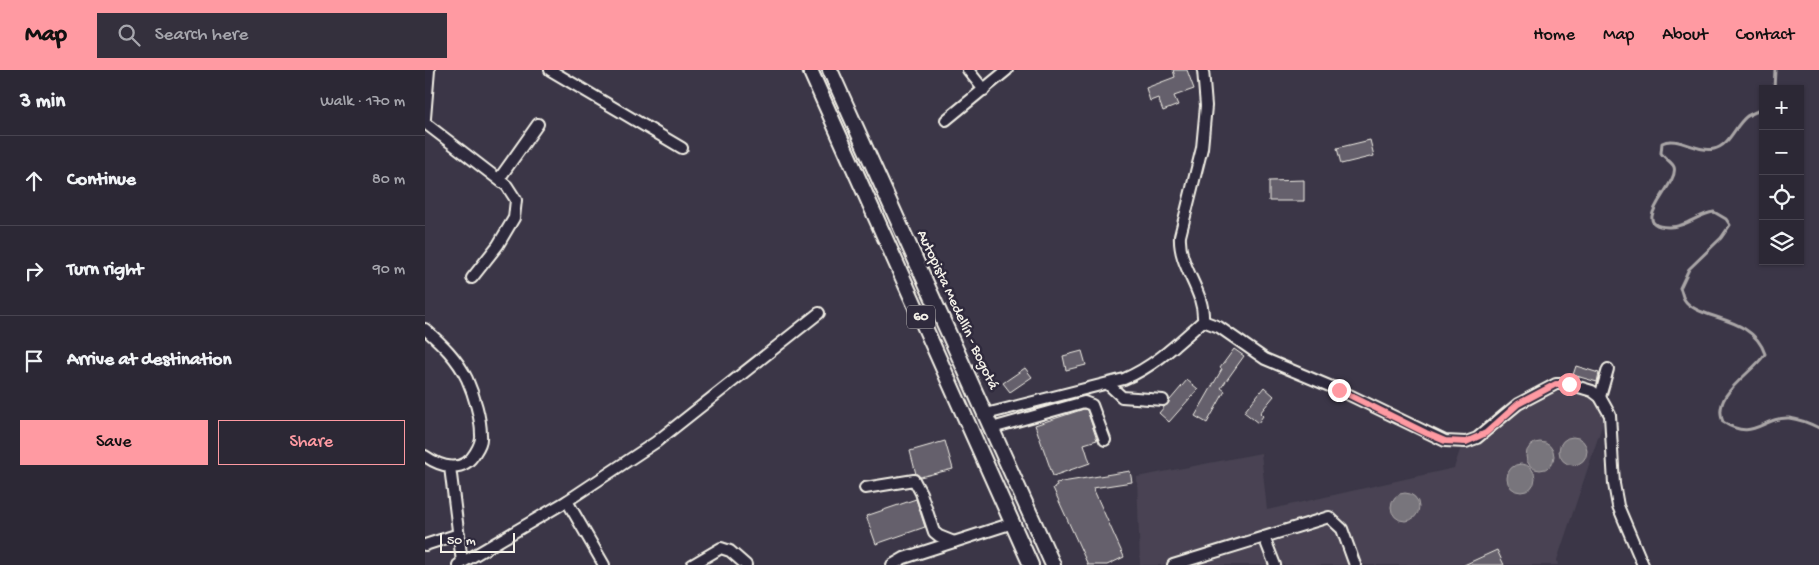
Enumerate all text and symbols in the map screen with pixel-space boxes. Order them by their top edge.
search box [97,13,447,58]
text: Map [25,21,67,50]
icon: search [115,21,143,49]
text: Search here [155,24,248,47]
text: Home [1533,25,1575,46]
text: Map [1603,25,1634,46]
text: About [1662,25,1708,46]
text: Contact [1736,25,1794,46]
map controls [1759,85,1804,265]
button: + [1759,85,1804,130]
text: 3 min [20,90,65,115]
text: Walk · 170 m [320,93,405,112]
button: − [1759,130,1804,175]
icon: ahead [20,167,48,195]
text: Continue [67,169,136,192]
text: 80 m [372,171,405,190]
button: locate [1759,175,1804,220]
button: layers [1759,220,1804,265]
street label: Autopista Medellín - Bogotá [912,227,1002,393]
icon: right [20,257,48,285]
text: Turn right [67,259,143,282]
text: 90 m [373,261,405,280]
road number: 60 [907,306,935,328]
icon: arrive [20,347,48,375]
text: Arrive at destination [67,349,231,372]
route start [1558,373,1581,396]
route end [1328,379,1351,402]
button: Save [20,420,208,465]
button: Share [218,420,405,465]
scale bar [440,530,515,553]
text: 50 m [447,533,476,550]

